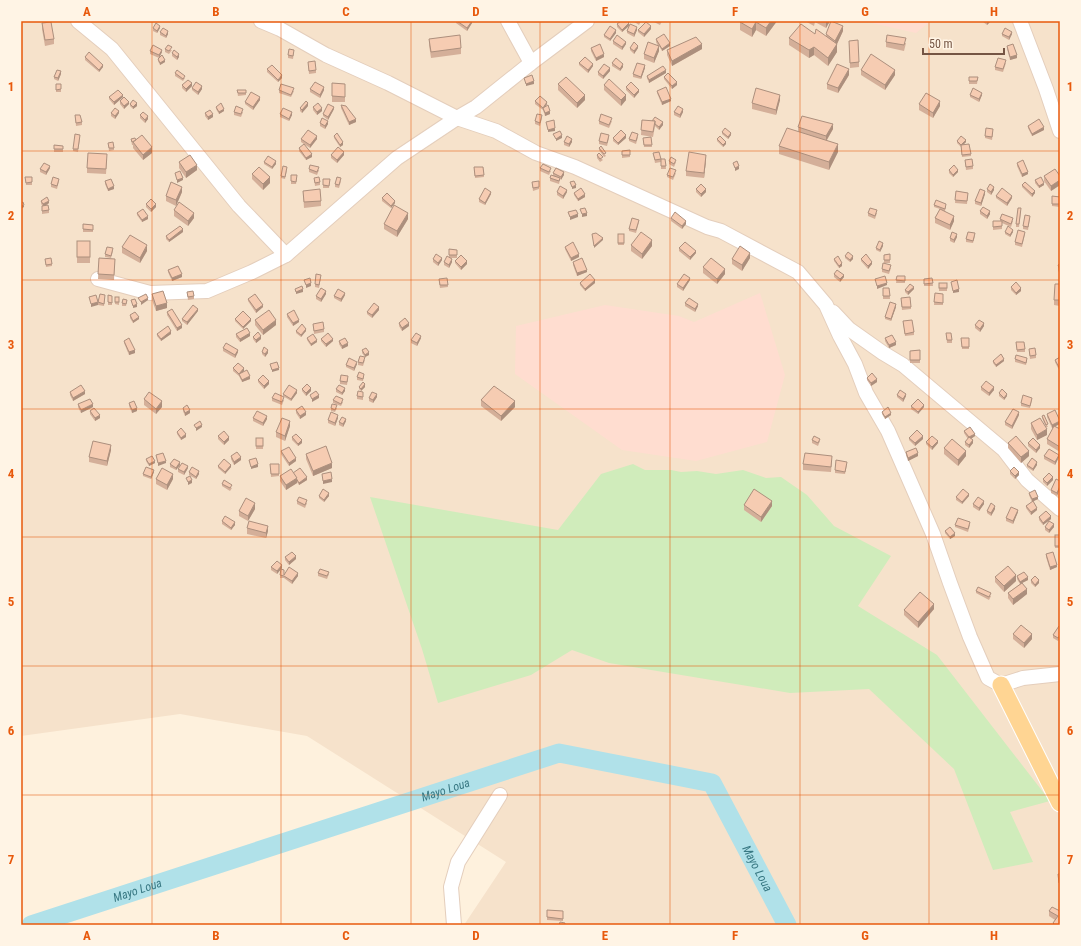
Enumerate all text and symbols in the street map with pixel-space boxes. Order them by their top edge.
text: A [83,4,91,19]
text: B [212,4,220,19]
text: C [342,4,350,19]
text: D [472,4,480,19]
text: E [602,4,609,19]
text: F [732,4,738,19]
text: G [861,4,869,19]
text: H [990,4,998,19]
scale bar [923,30,1004,56]
text: 50 m [929,37,953,51]
text: 1 [8,79,14,94]
text: 1 [1067,79,1073,94]
text: 2 [8,208,15,223]
text: 2 [1067,208,1074,223]
text: 3 [8,337,14,352]
text: 3 [1067,337,1073,352]
text: 4 [8,466,15,481]
text: 4 [1067,466,1074,481]
text: 5 [8,594,15,609]
text: 5 [1067,594,1074,609]
text: 6 [8,723,15,738]
text: 6 [1067,723,1074,738]
water label: Mayo Loua [420,776,472,804]
water label: Mayo Loua [739,843,775,894]
text: 7 [8,852,15,867]
text: 7 [1067,852,1074,867]
water label: Mayo Loua [111,876,164,905]
text: A [83,928,91,943]
text: B [212,928,220,943]
text: C [342,928,350,943]
text: D [472,928,480,943]
text: E [602,928,609,943]
text: F [732,928,738,943]
text: G [861,928,869,943]
text: H [990,928,998,943]

